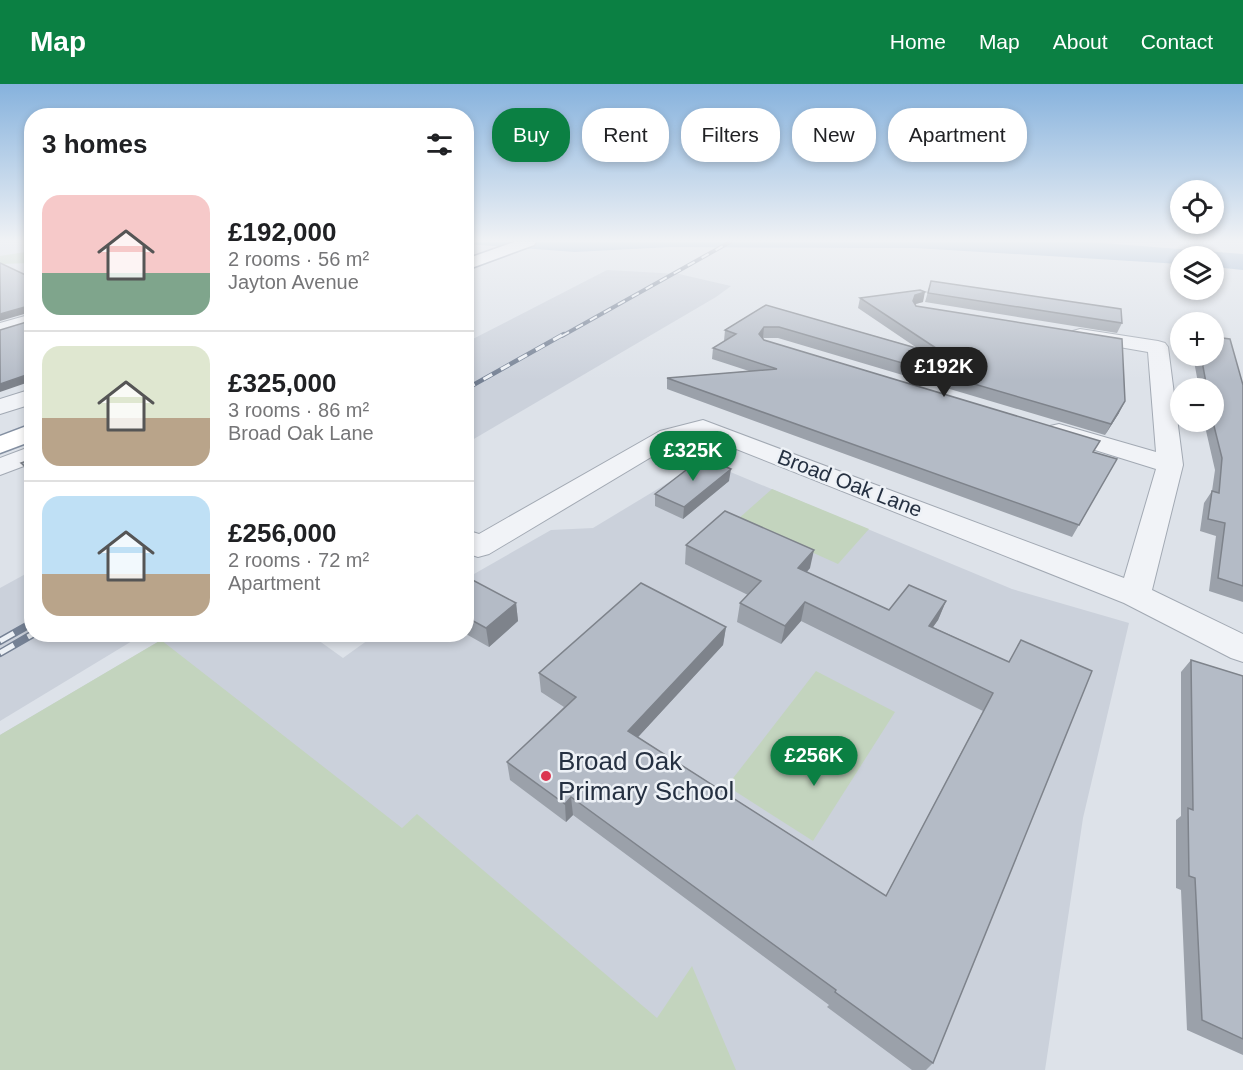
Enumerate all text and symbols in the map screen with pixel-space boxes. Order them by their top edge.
text: Map [30,26,86,57]
text: Home [890,30,946,53]
text: Map [979,30,1020,53]
text: About [1053,30,1108,53]
text: Contact [1141,30,1213,53]
chip: Buy [492,108,570,162]
chip: Rent [582,108,669,162]
chip: Filters [681,108,780,162]
chip: New [792,108,876,162]
chip: Apartment [888,108,1027,162]
icon: filters [423,128,456,161]
text: 3 homes [42,129,148,159]
map controls [1170,180,1224,432]
button: locate [1170,180,1224,234]
text: £192,000 [228,217,336,247]
icon: home [90,219,162,291]
button: layers [1170,246,1224,300]
text: 2 rooms · 56 m² [228,248,369,270]
text: Jayton Avenue [228,271,359,293]
button: + [1170,312,1224,366]
pin: £192K [902,347,986,398]
text: £192K [915,355,973,377]
text: £325,000 [228,368,336,398]
icon: home [90,370,162,442]
button: − [1170,378,1224,432]
text: 3 rooms · 86 m² [228,399,369,421]
text: Broad Oak Lane [228,422,374,444]
pin: £325K [651,431,735,482]
text: £325K [664,439,722,461]
street label: Broad Oak Lane [774,445,926,521]
text: £256,000 [228,518,336,548]
icon: home [90,520,162,592]
text: 2 rooms · 72 m² [228,549,369,571]
text: Apartment [228,572,320,594]
pin: £256K [772,736,856,787]
text: £256K [785,744,843,766]
place label: Broad Oak Primary School [558,746,734,806]
marker: Broad Oak Primary School [539,769,553,783]

